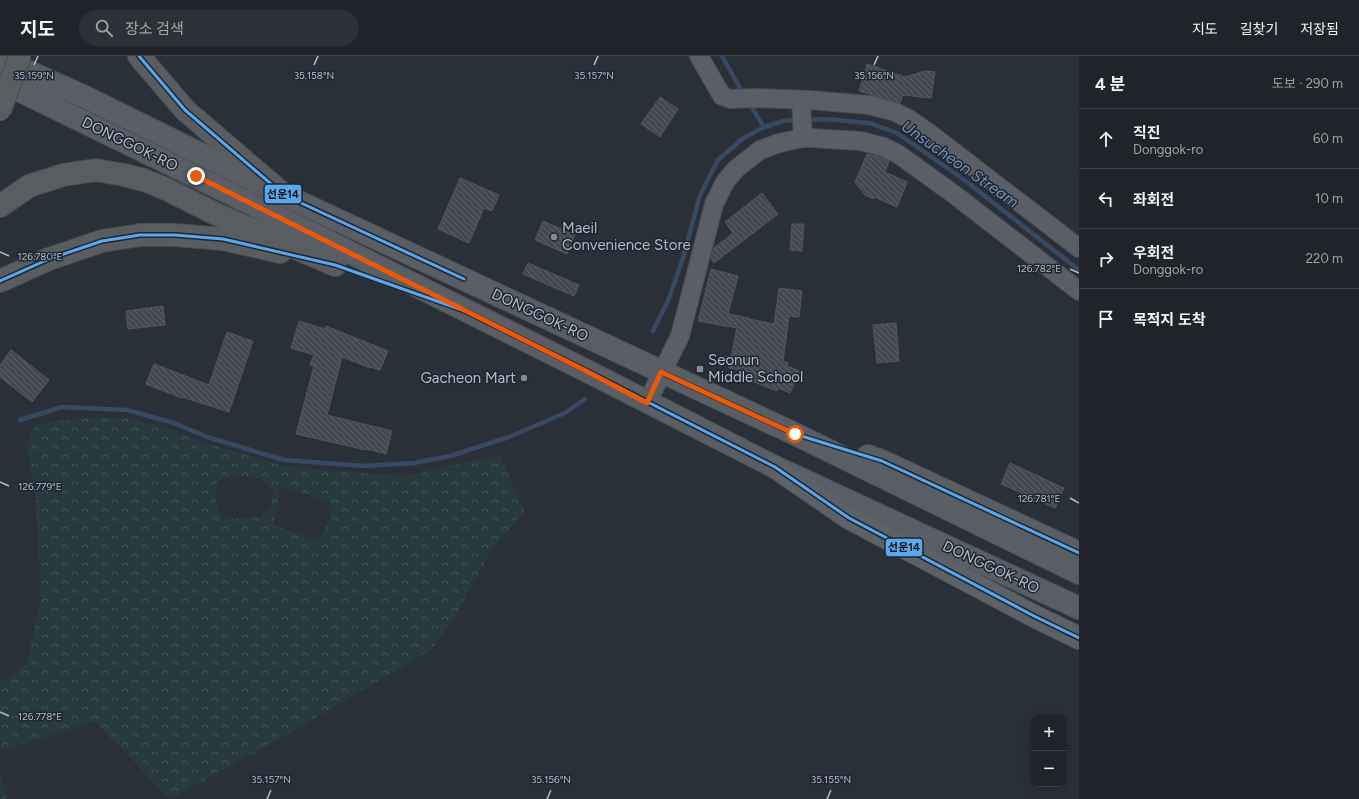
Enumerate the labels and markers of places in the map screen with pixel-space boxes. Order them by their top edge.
place label: Maeil Convenience Store [562,219,691,254]
marker: Maeil Convenience Store [549,232,559,242]
place label: Seonun Middle School [708,351,803,386]
marker: Seonun Middle School [695,364,705,374]
place label: Gacheon Mart [420,369,516,387]
marker: Gacheon Mart [519,373,529,383]

